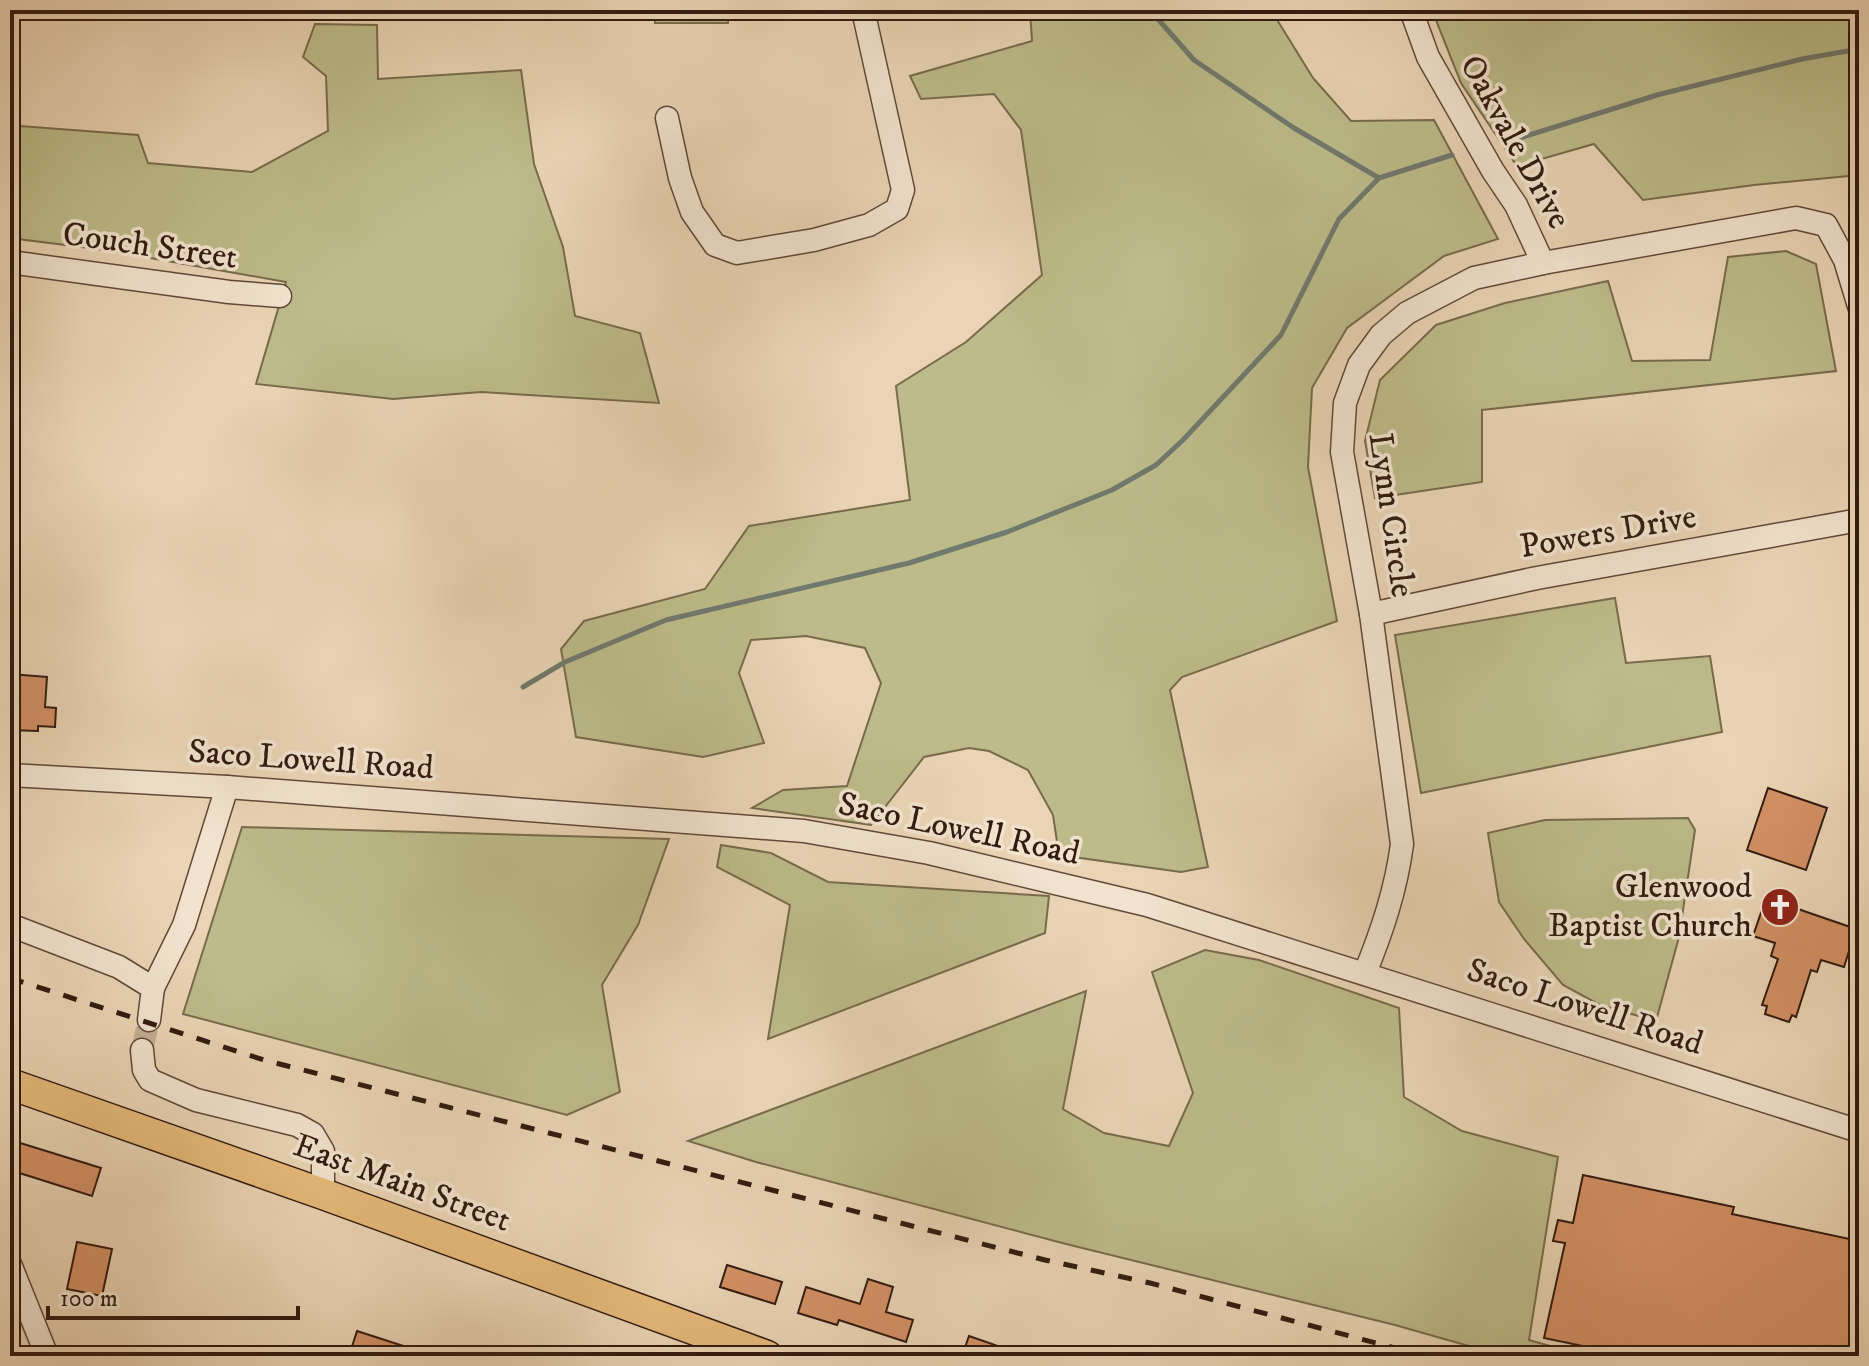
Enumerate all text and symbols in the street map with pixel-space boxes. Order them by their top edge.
street label: Oakvale Drive [1450,48,1580,236]
street label: Couch Street [60,213,240,279]
street label: Lynn Circle [1359,430,1423,600]
street label: Powers Drive [1517,496,1699,568]
street label: Saco Lowell Road [187,730,435,790]
street label: Saco Lowell Road [834,783,1084,875]
place label: Glenwood Baptist Church [1548,866,1752,947]
church icon: Glenwood Baptist Church [1759,886,1801,928]
street label: Saco Lowell Road [1462,949,1708,1065]
street label: East Main Street [288,1124,516,1242]
scale bar [48,1270,298,1320]
text: 100 m [60,1284,118,1314]

